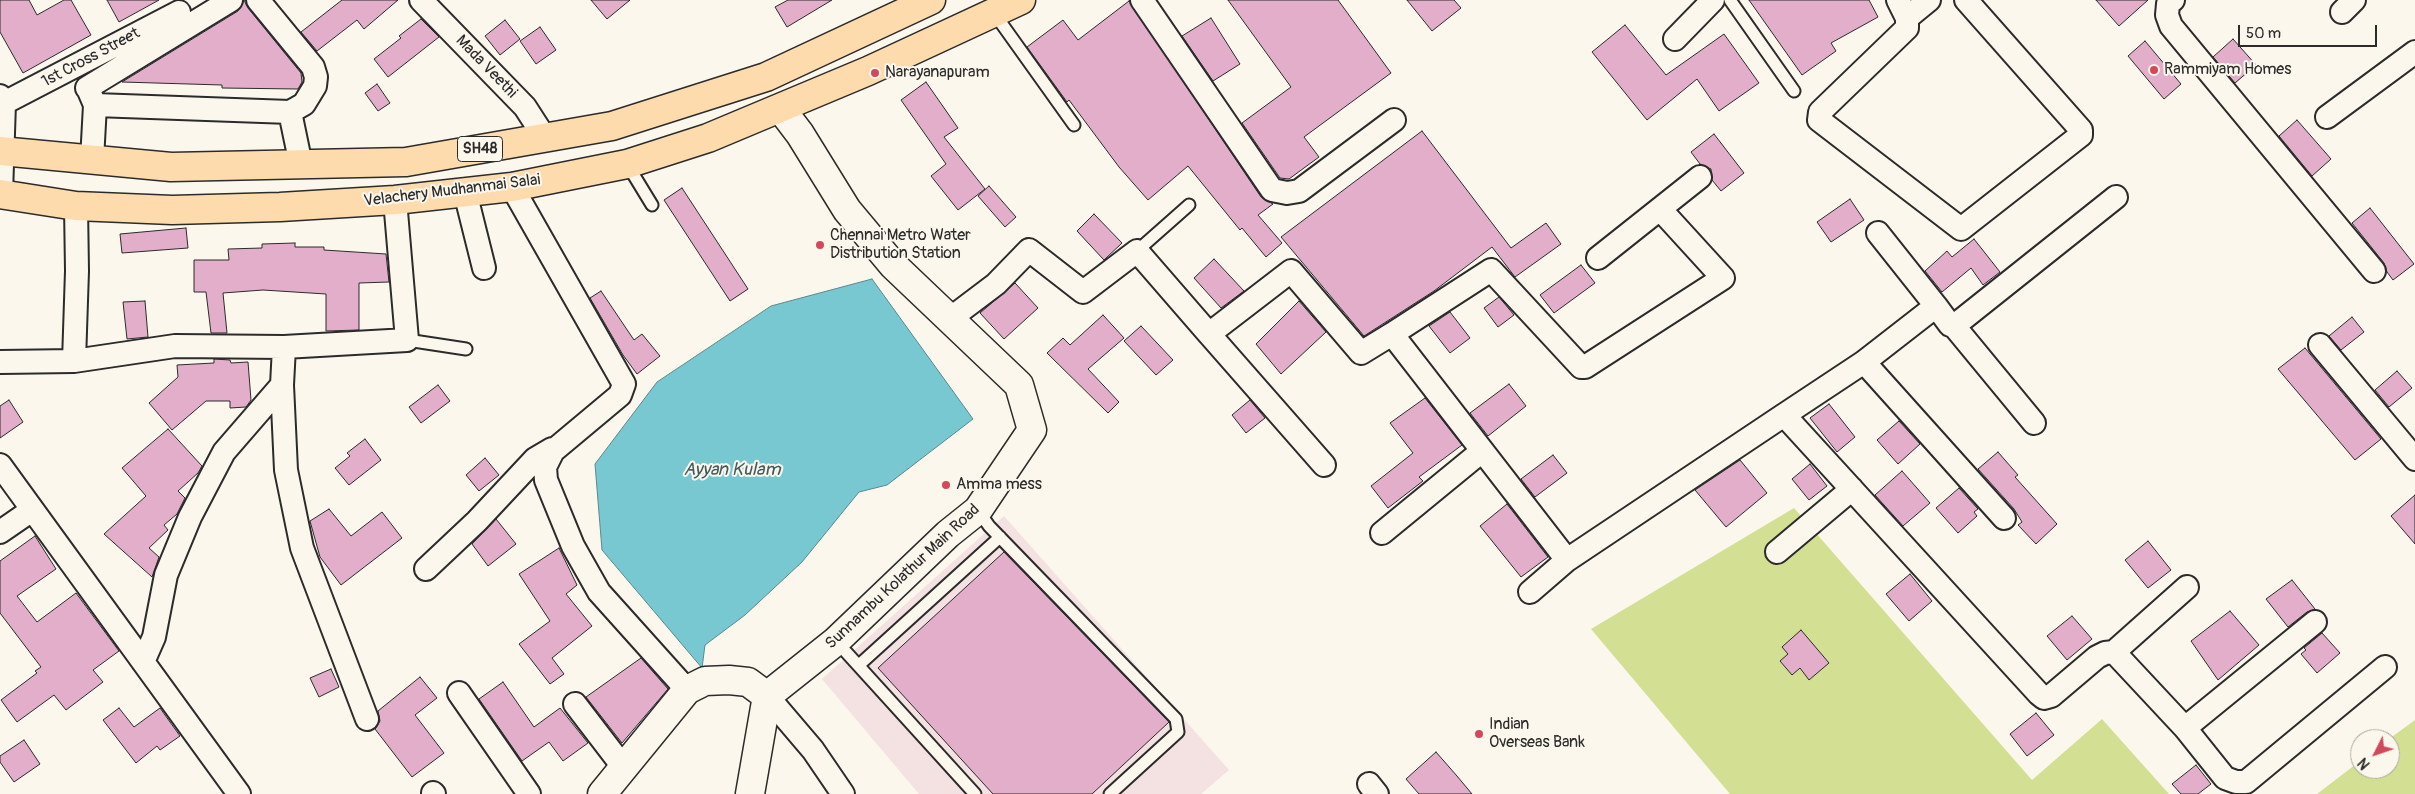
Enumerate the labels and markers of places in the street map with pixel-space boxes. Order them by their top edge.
place label: Rammiyam Homes [2164,60,2291,80]
place label: Narayanapuram [885,63,990,83]
marker: Rammiyam Homes [2148,64,2160,76]
marker: Narayanapuram [869,67,881,79]
place label: Chennai Metro Water Distribution Station [830,226,971,264]
marker: Chennai Metro Water Distribution Station [814,239,826,251]
place label: Amma mess [956,475,1042,495]
marker: Amma mess [940,479,952,491]
place label: Indian Overseas Bank [1489,715,1585,753]
marker: Indian Overseas Bank [1473,728,1485,740]

